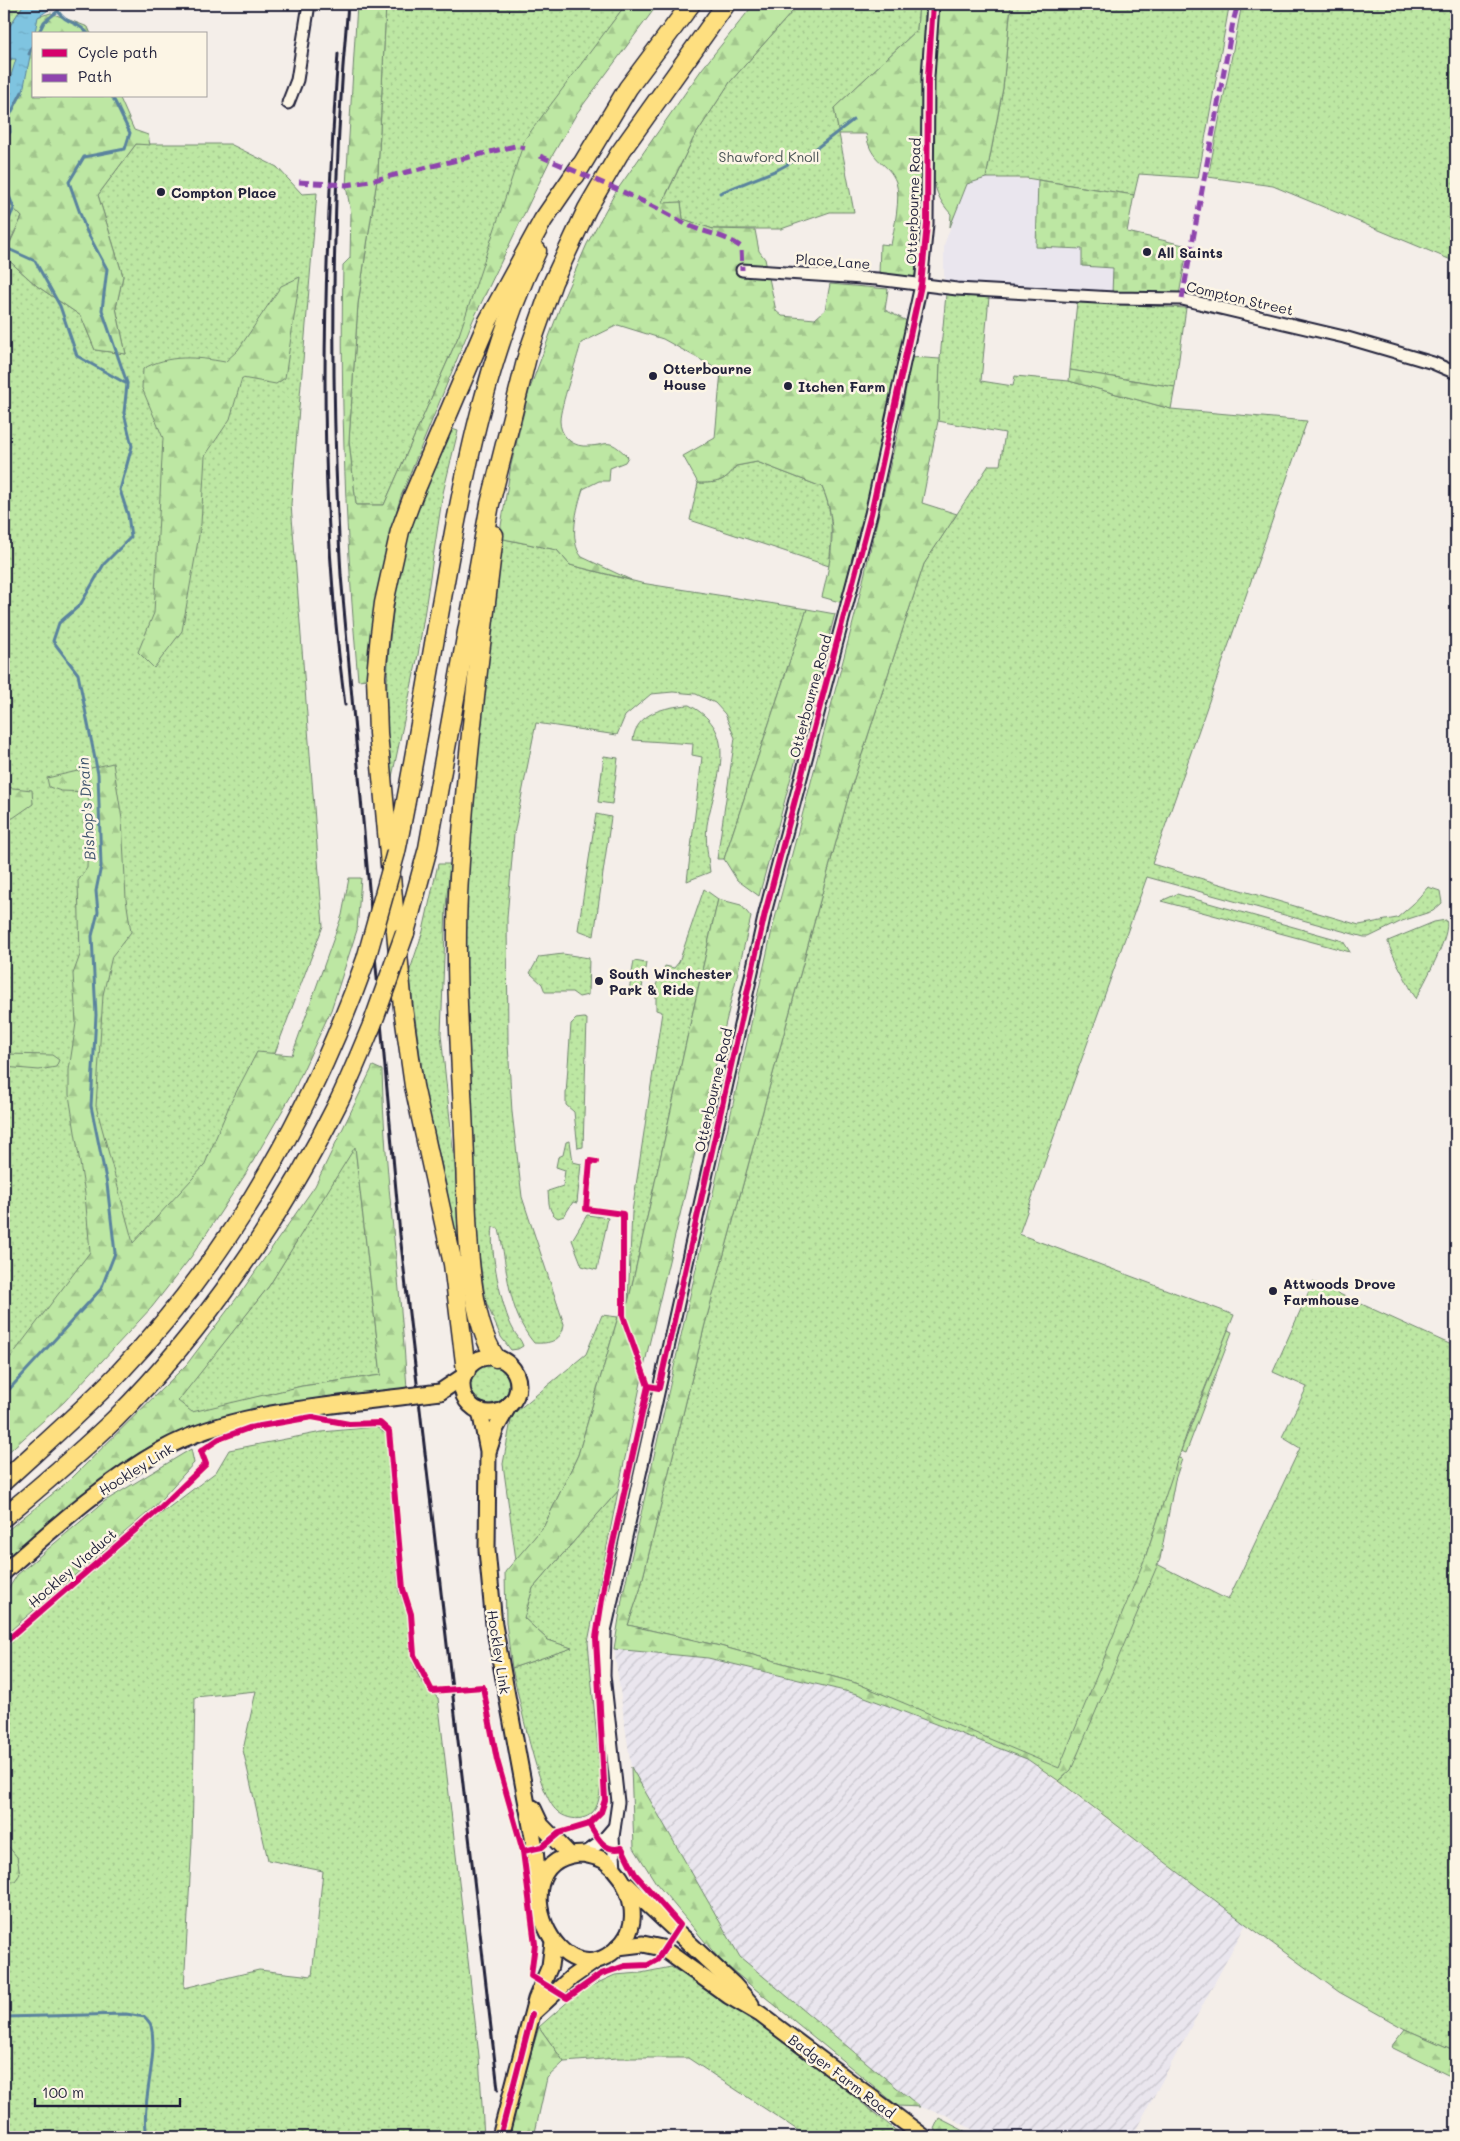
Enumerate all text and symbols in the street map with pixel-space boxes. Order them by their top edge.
legend [32,32,208,98]
text: Cycle path [78,42,157,62]
text: Path [78,66,112,86]
street label: Otterbourne Road [901,137,925,265]
park label: Shawford Knoll [718,147,820,166]
place label: Compton Place [171,183,276,202]
marker: Compton Place [155,186,167,198]
place label: All Saints [1157,243,1223,262]
marker: All Saints [1141,246,1153,258]
street label: Place Lane [795,249,871,273]
street label: Compton Street [1185,276,1295,320]
place label: Otterbourne House [663,359,752,394]
marker: Otterbourne House [647,370,659,382]
place label: Itchen Farm [798,377,885,396]
marker: Itchen Farm [782,380,794,392]
street label: Otterbourne Road [784,632,836,760]
water label: Bishop's Drain [72,757,100,861]
place label: South Winchester Park & Ride [609,964,732,999]
marker: South Winchester Park & Ride [593,975,605,987]
street label: Otterbourne Road [689,1026,737,1154]
place label: Attwoods Drove Farmhouse [1283,1274,1396,1309]
marker: Attwoods Drove Farmhouse [1267,1285,1279,1297]
street label: Hockley Link [95,1438,177,1500]
street label: Hockley Viaduct [24,1524,120,1612]
street label: Hockley Link [483,1609,515,1695]
street label: Badger Farm Road [785,2030,899,2122]
scale bar [35,2076,180,2108]
text: 100 m [42,2082,84,2102]

